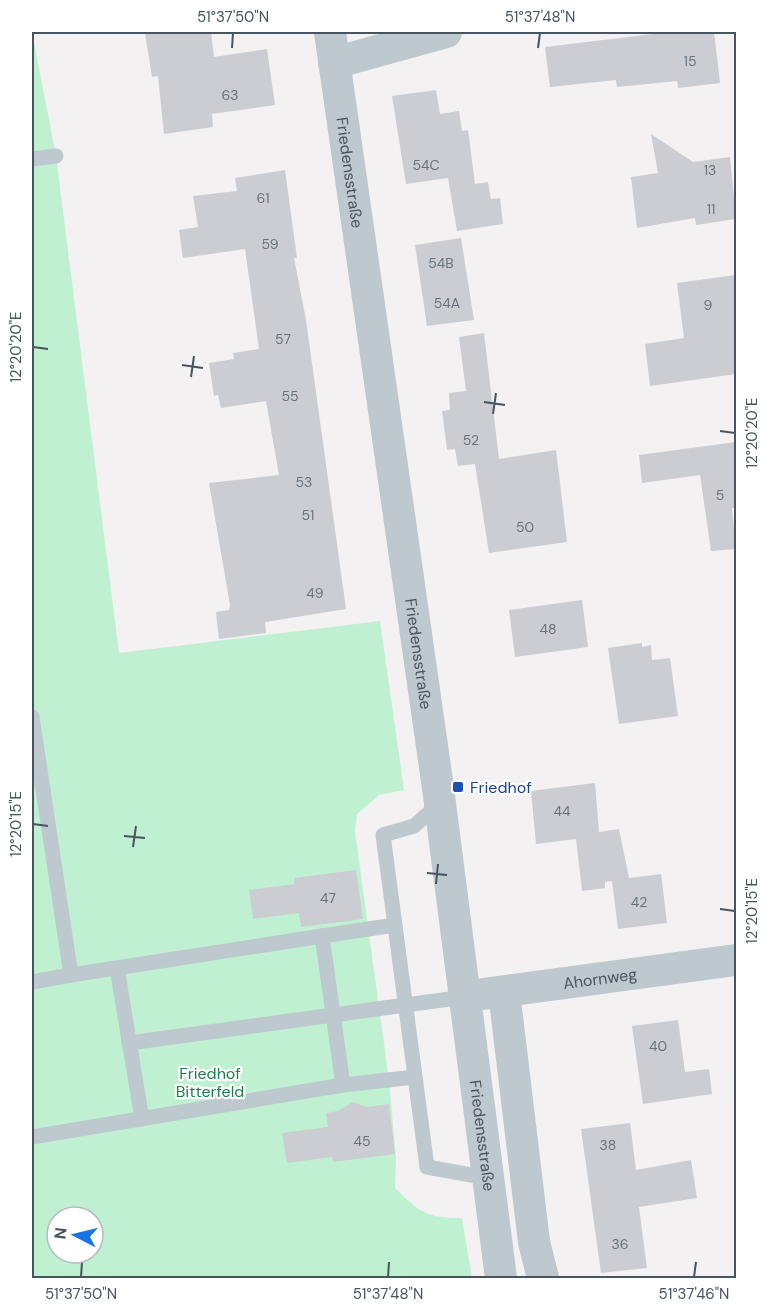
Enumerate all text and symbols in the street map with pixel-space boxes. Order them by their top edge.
text: 51°37'50"N [197,7,269,27]
text: 51°37'48"N [505,7,575,27]
house number: 15 [684,52,696,70]
house number: 63 [221,86,239,104]
street label: Friedensstraße [331,116,368,229]
house number: 54C [412,156,440,174]
house number: 13 [704,161,716,179]
house number: 61 [256,189,270,207]
house number: 11 [707,200,715,218]
house number: 59 [262,235,279,253]
house number: 54B [428,254,454,272]
house number: 54A [434,294,460,312]
house number: 9 [704,296,713,314]
text: 12°20'20"E [6,311,26,383]
house number: 57 [275,330,291,348]
house number: 55 [281,387,299,405]
text: 12°20'20"E [742,397,762,469]
house number: 52 [463,431,479,449]
house number: 53 [296,473,312,491]
house number: 5 [716,486,724,504]
house number: 51 [302,506,314,524]
house number: 50 [516,518,534,536]
house number: 49 [306,584,324,602]
street label: Friedensstraße [400,597,437,711]
house number: 48 [539,620,557,638]
place label: Friedhof [470,777,532,798]
marker: Friedhof [451,780,465,794]
text: 12°20'15"E [6,791,26,857]
house number: 44 [554,802,571,820]
text: 12°20'15"E [742,878,762,944]
house number: 47 [320,889,336,907]
house number: 42 [631,893,647,911]
street label: Ahornweg [562,963,638,994]
house number: 40 [649,1037,667,1055]
park label: Friedhof Bitterfeld [176,1063,244,1102]
street label: Friedensstraße [465,1079,500,1192]
house number: 45 [353,1132,371,1150]
house number: 38 [600,1136,616,1154]
north arrow [45,1205,105,1265]
text: N [49,1226,72,1240]
house number: 36 [611,1235,629,1253]
text: 51°37'50"N [45,1284,117,1304]
text: 51°37'48"N [353,1284,423,1304]
text: 51°37'46"N [659,1284,729,1304]

